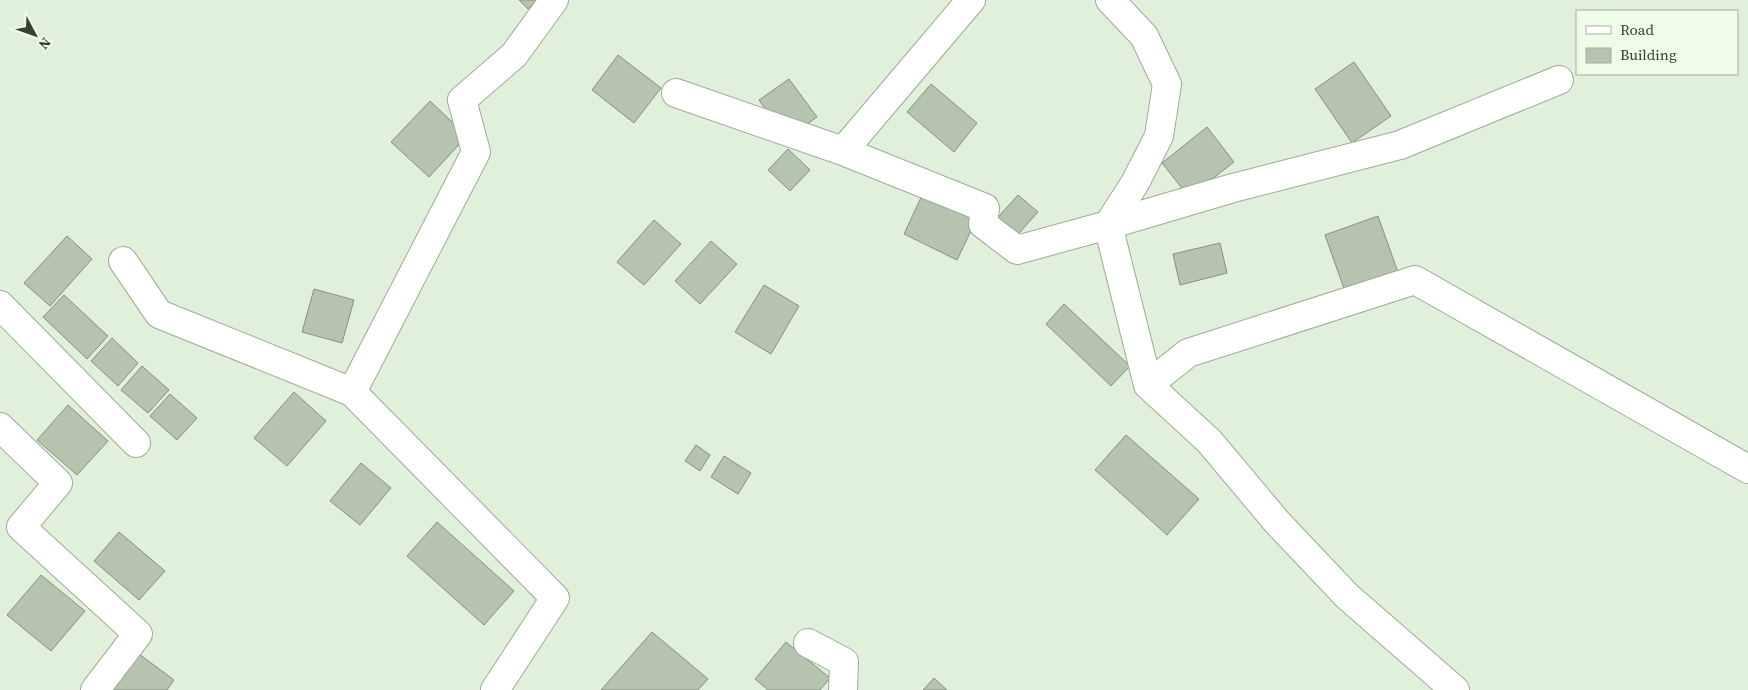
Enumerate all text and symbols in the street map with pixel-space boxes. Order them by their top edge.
north arrow [10,10,60,60]
legend [1576,10,1738,75]
text: Road [1620,19,1654,40]
text: N [34,33,56,54]
text: Building [1620,44,1677,65]

